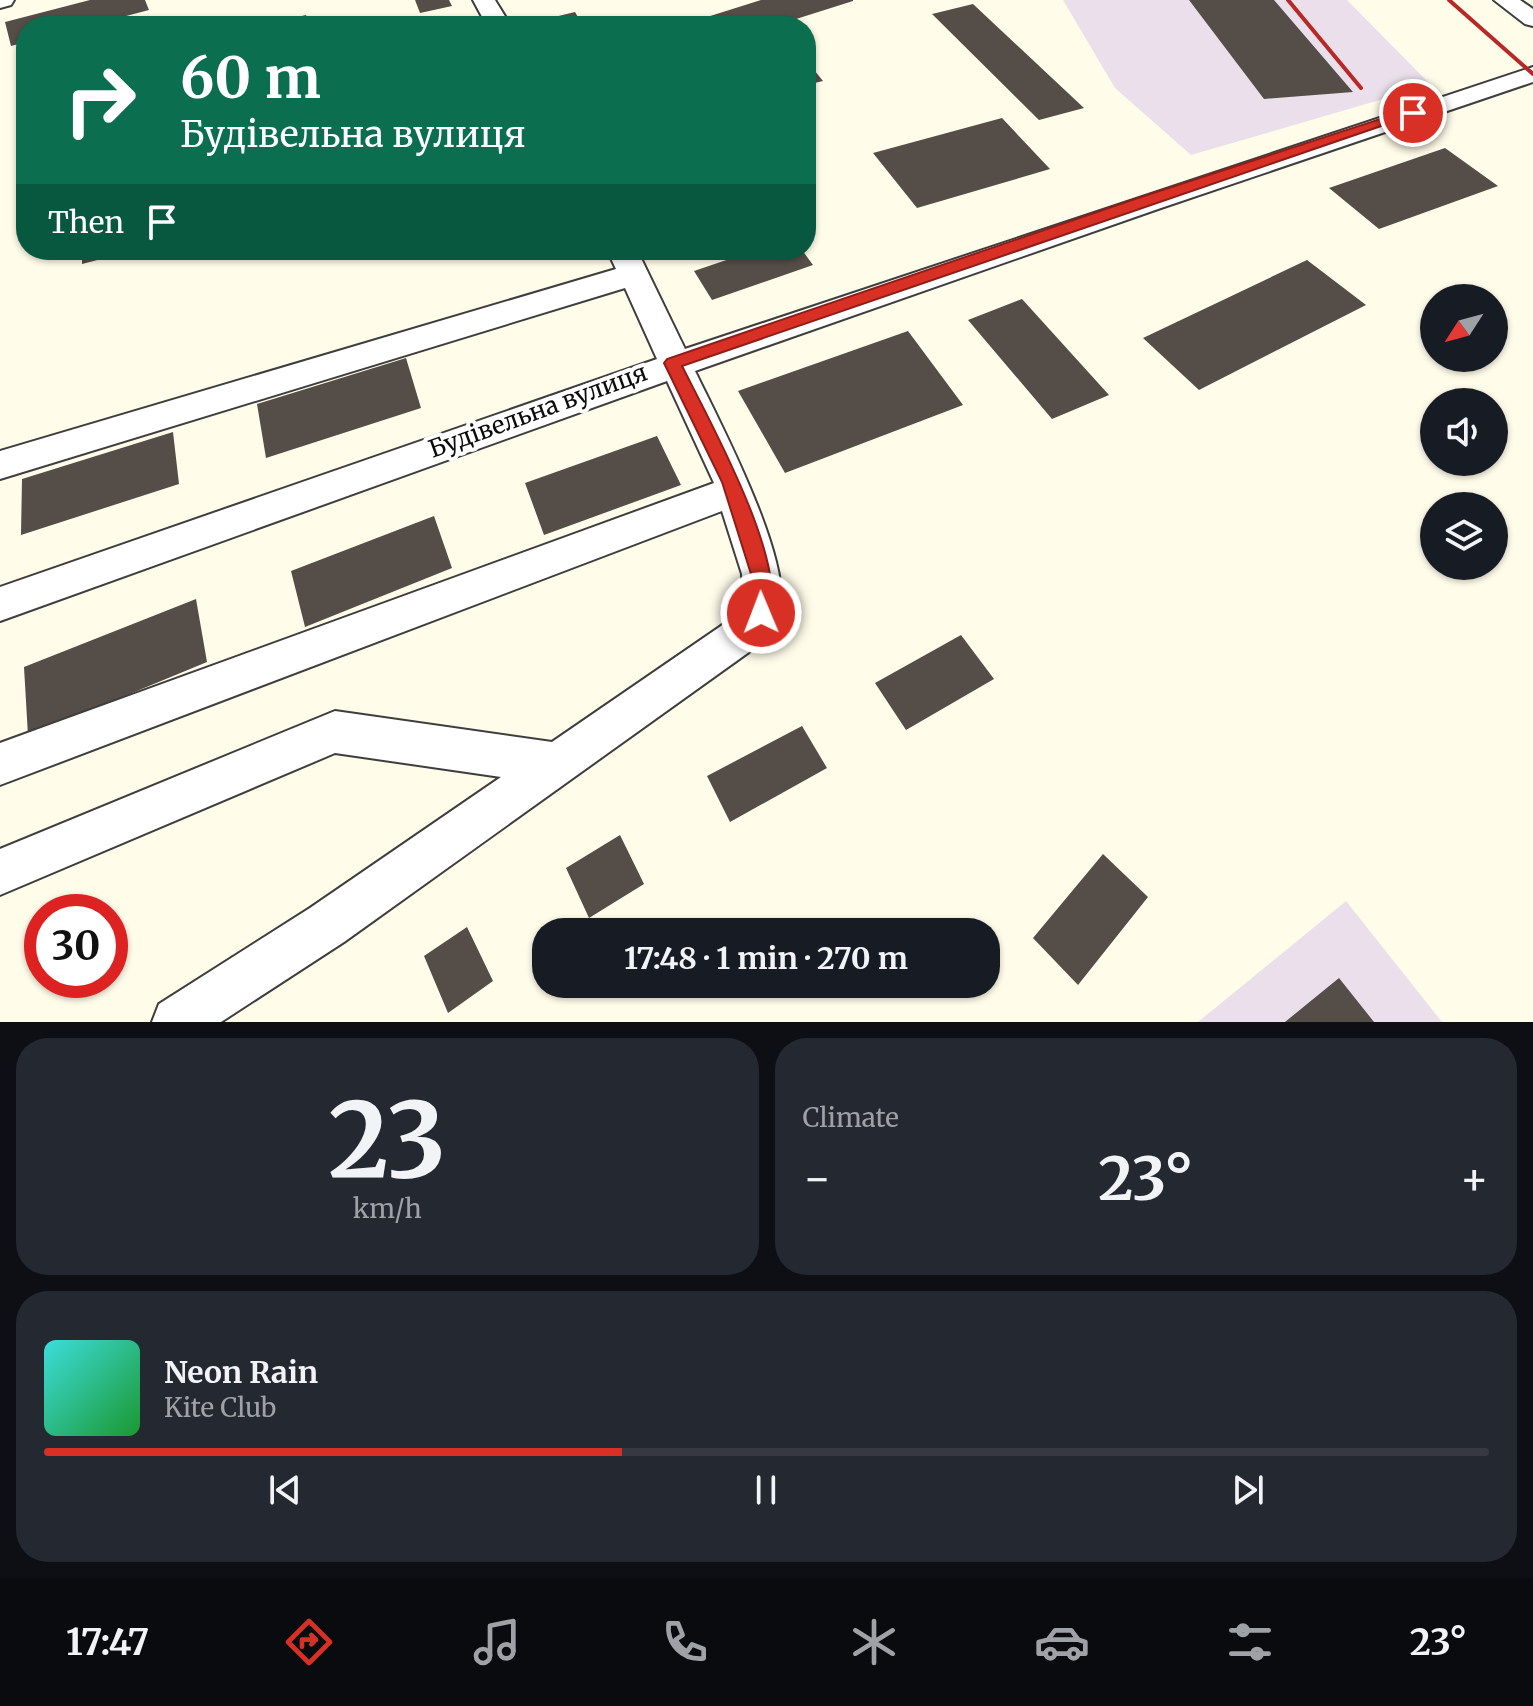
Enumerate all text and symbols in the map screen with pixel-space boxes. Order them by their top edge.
text: 60 m [180,43,321,113]
icon: right [48,48,152,152]
pin [1379,79,1447,147]
icon: arrive [1391,91,1435,135]
text: Будівельна вулиця [180,112,526,157]
icon: arrive [140,200,184,244]
text: Then [48,203,124,241]
north arrow [1420,284,1508,372]
map controls [1420,284,1508,580]
street label: Будівельна вулиця [424,357,651,465]
button: sound [1420,388,1508,476]
button: layers [1420,492,1508,580]
position arrow [719,571,803,655]
speed limit sign: 30 [24,894,128,998]
text: 17:48 · 1 min · 270 m [624,939,908,977]
text: 23 [328,1075,446,1205]
text: Climate [803,1101,899,1134]
text: 23° [1098,1141,1193,1216]
text: − [803,1151,832,1206]
text: + [1460,1151,1489,1206]
text: km/h [353,1192,422,1225]
text: Neon Rain [164,1353,318,1391]
text: Kite Club [164,1391,276,1424]
icon: previous [263,1468,307,1512]
icon: pause [744,1468,788,1512]
icon: next [1226,1468,1270,1512]
icon: directions [281,1614,337,1670]
icon: music [469,1614,525,1670]
icon: phone [657,1614,713,1670]
icon: climate [846,1614,902,1670]
icon: car [1034,1614,1090,1670]
icon: filters [1222,1614,1278,1670]
text: 17:47 [66,1620,149,1665]
text: 23° [1410,1620,1467,1665]

